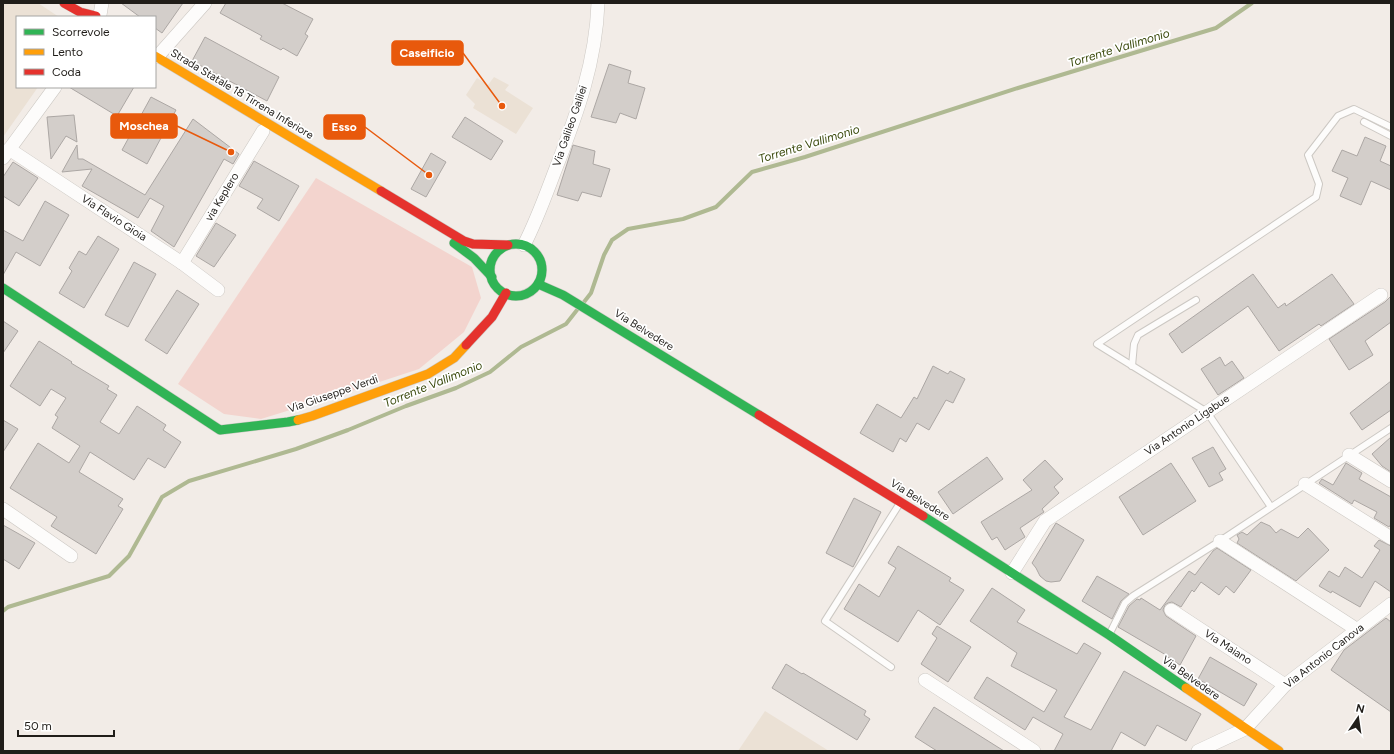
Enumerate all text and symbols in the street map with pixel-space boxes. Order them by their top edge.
legend [16,16,156,88]
text: Scorrevole [52,25,110,39]
water label: Torrente Vallimonio [1067,26,1171,70]
callout: Caseificio [392,41,463,65]
text: Lento [52,45,83,59]
street label: Strada Statale 18 Tirrena Inferiore [168,46,316,142]
text: Caseificio [399,46,455,60]
text: Coda [52,65,81,79]
street label: Via Galileo Galilei [550,84,590,168]
callout: Moschea [111,114,177,138]
callout: Esso [324,115,365,139]
text: Moschea [119,119,169,133]
text: Esso [331,120,357,134]
water label: Torrente Vallimonio [757,122,861,166]
street label: via Keplero [202,170,242,224]
street label: Via Flavio Gioia [79,192,149,244]
street label: Via Belvedere [612,307,676,353]
water label: Torrente Vallimonio [382,358,484,410]
street label: Via Giuseppe Verdi [286,372,380,416]
street label: Via Antonio Ligabue [1142,392,1232,458]
street label: Via Belvedere [888,477,952,523]
street label: Via Antonio Canova [1282,621,1366,691]
street label: Via Maiano [1202,627,1254,667]
street label: Via Belvedere [1160,653,1222,703]
north arrow [1338,698,1378,738]
text: N [1355,701,1366,716]
scale bar [18,712,114,738]
text: 50 m [24,719,52,733]

